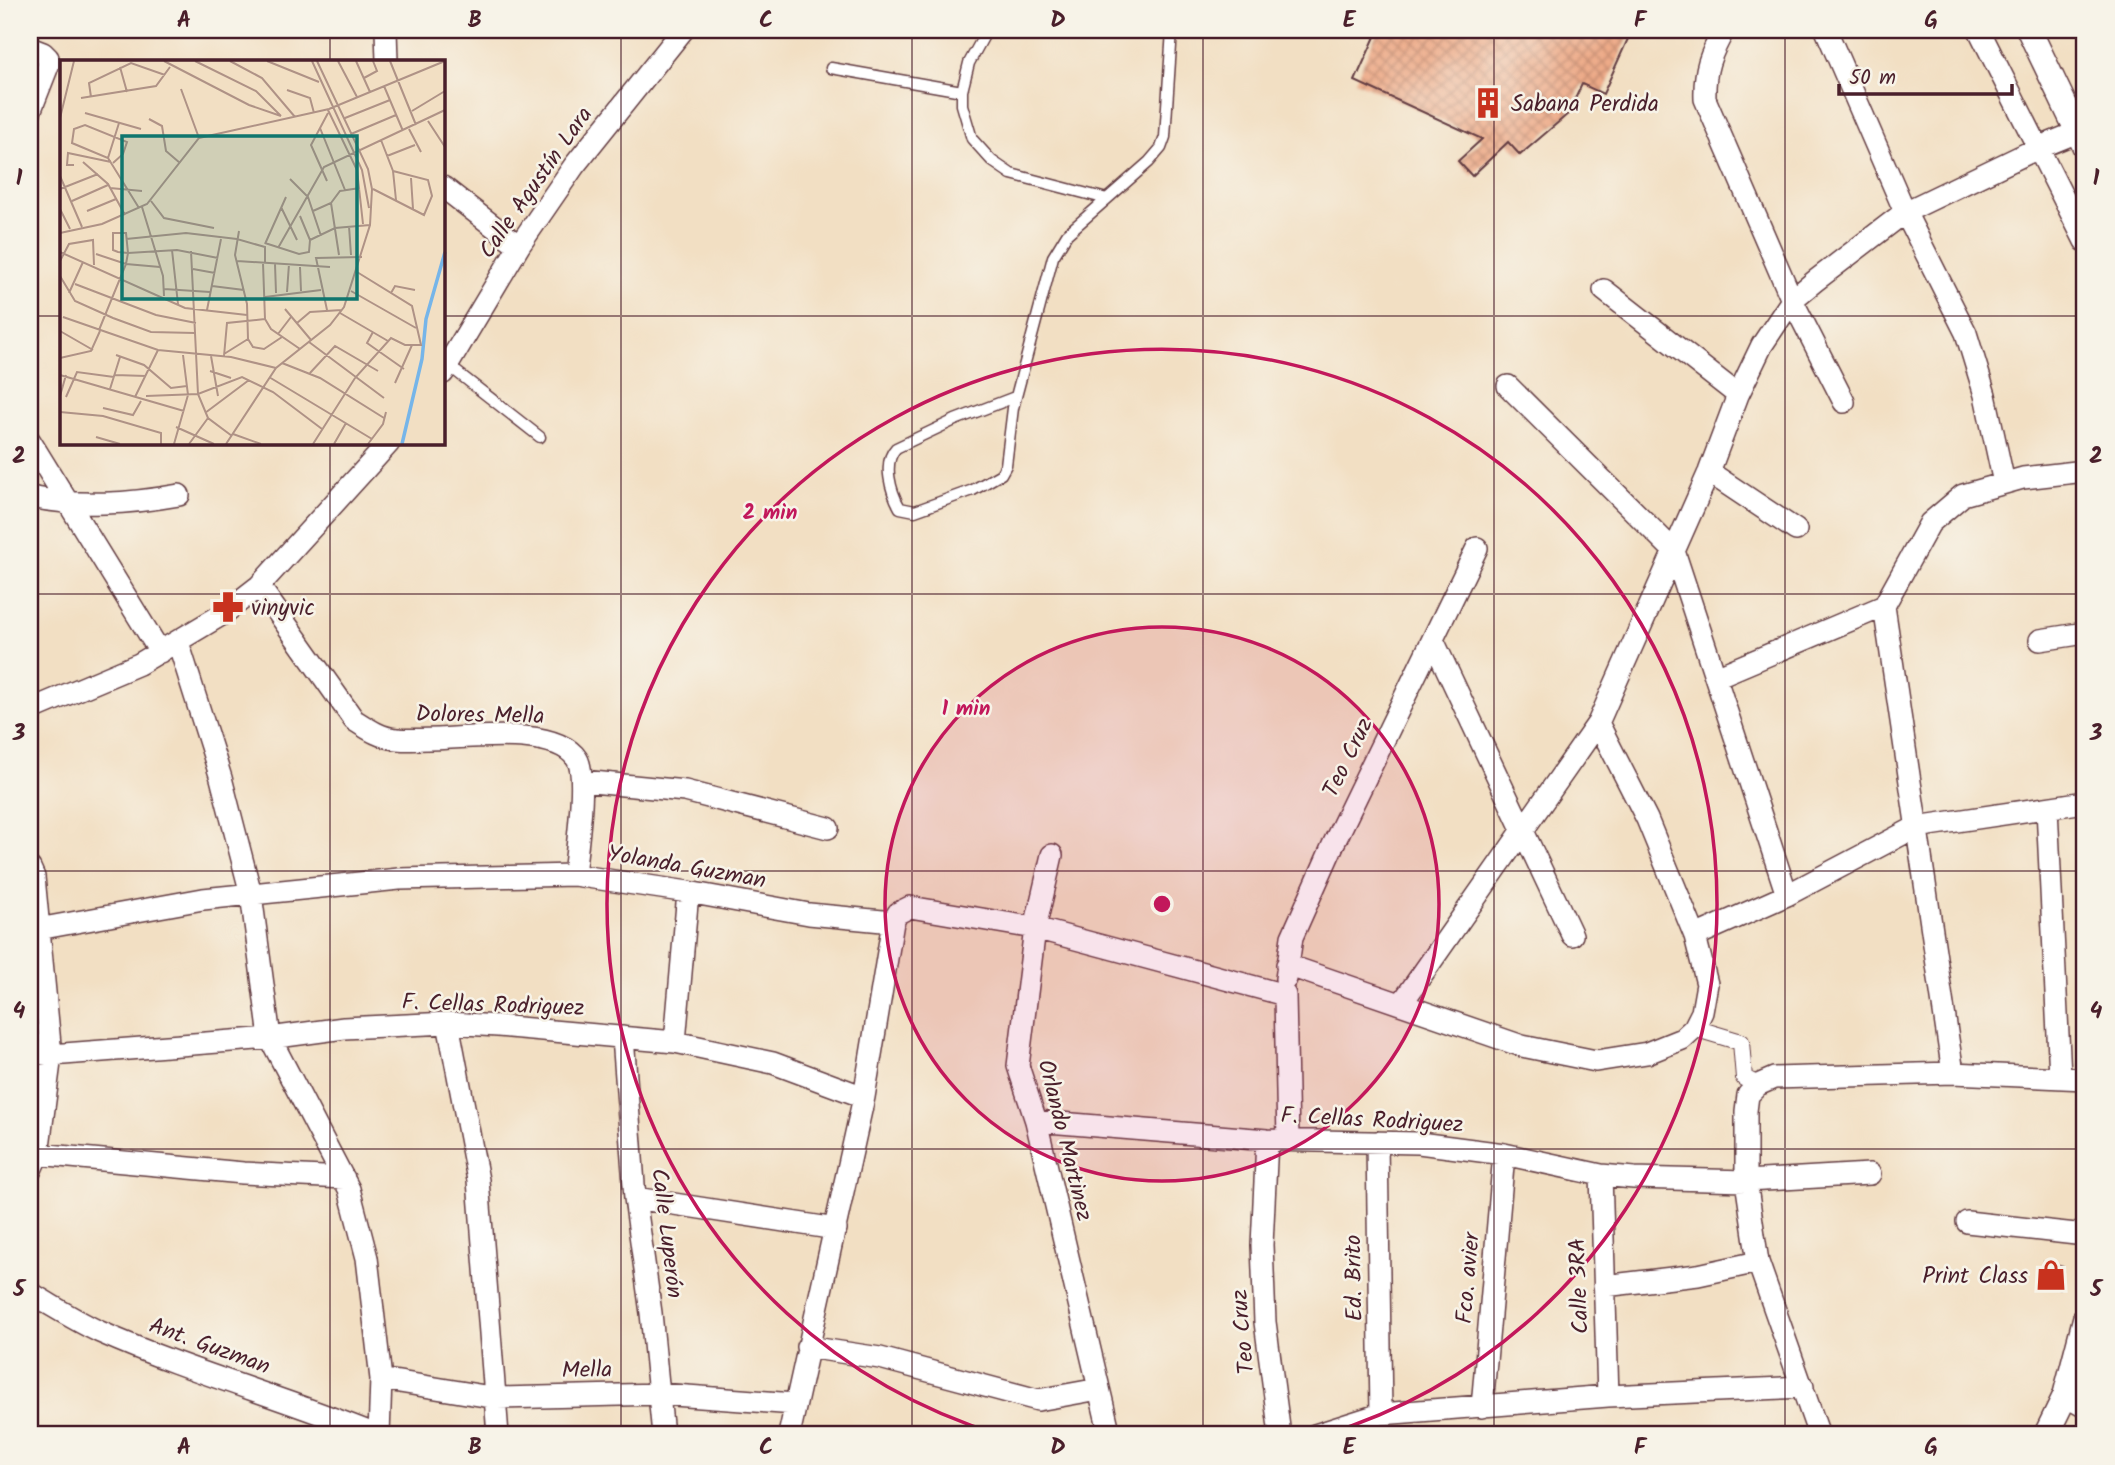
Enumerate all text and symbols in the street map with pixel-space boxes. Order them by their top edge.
text: A [177,3,191,39]
text: B [468,3,482,39]
text: C [759,3,773,39]
text: D [1050,3,1066,39]
text: E [1343,3,1357,39]
text: F [1634,3,1648,39]
text: G [1924,3,1938,39]
scale bar [1839,52,2012,96]
inset map [60,60,444,444]
text: 50 m [1849,62,1896,95]
building icon: Sabana Perdida [1471,86,1505,120]
place label: Sabana Perdida [1511,87,1659,123]
street label: Calle Agustín Lara [471,100,603,267]
text: 1 [16,161,23,197]
text: 1 [2093,161,2100,197]
text: 2 [12,439,26,475]
text: 2 [2089,439,2103,475]
text: 2 min [743,497,797,530]
pharmacy icon: vinyvic [211,590,245,624]
place label: vinyvic [251,591,315,627]
text: 1 min [942,693,990,726]
street label: Dolores Mella [415,697,545,735]
street label: Teo Cruz [1314,712,1384,804]
text: 3 [12,716,26,752]
text: 3 [2089,716,2103,752]
street label: Yolanda Guzman [605,836,769,900]
centre of rings [1150,892,1174,916]
street label: F. Cellas Rodriguez [401,985,585,1027]
text: 4 [13,994,26,1030]
text: 4 [2090,994,2103,1030]
street label: Orlando Martinez [1027,1056,1102,1225]
street label: F. Cellas Rodriguez [1280,1098,1464,1144]
street label: Calle Luperón [640,1166,692,1300]
street label: Fco. avier [1447,1230,1491,1325]
street label: Ed. Brito [1336,1234,1374,1322]
street label: Calle 3RA [1560,1237,1600,1335]
shop icon: Print Class [2034,1258,2068,1292]
place label: Print Class [1922,1259,2028,1295]
text: 5 [12,1272,27,1308]
text: 5 [2089,1272,2104,1308]
street label: Teo Cruz [1222,1288,1266,1376]
street label: Ant. Guzman [144,1308,275,1385]
street label: Mella [561,1353,613,1389]
text: A [177,1430,191,1465]
text: B [468,1430,482,1465]
text: C [759,1430,773,1465]
text: D [1050,1430,1066,1465]
text: E [1343,1430,1357,1465]
text: F [1634,1430,1648,1465]
text: G [1924,1430,1938,1465]

